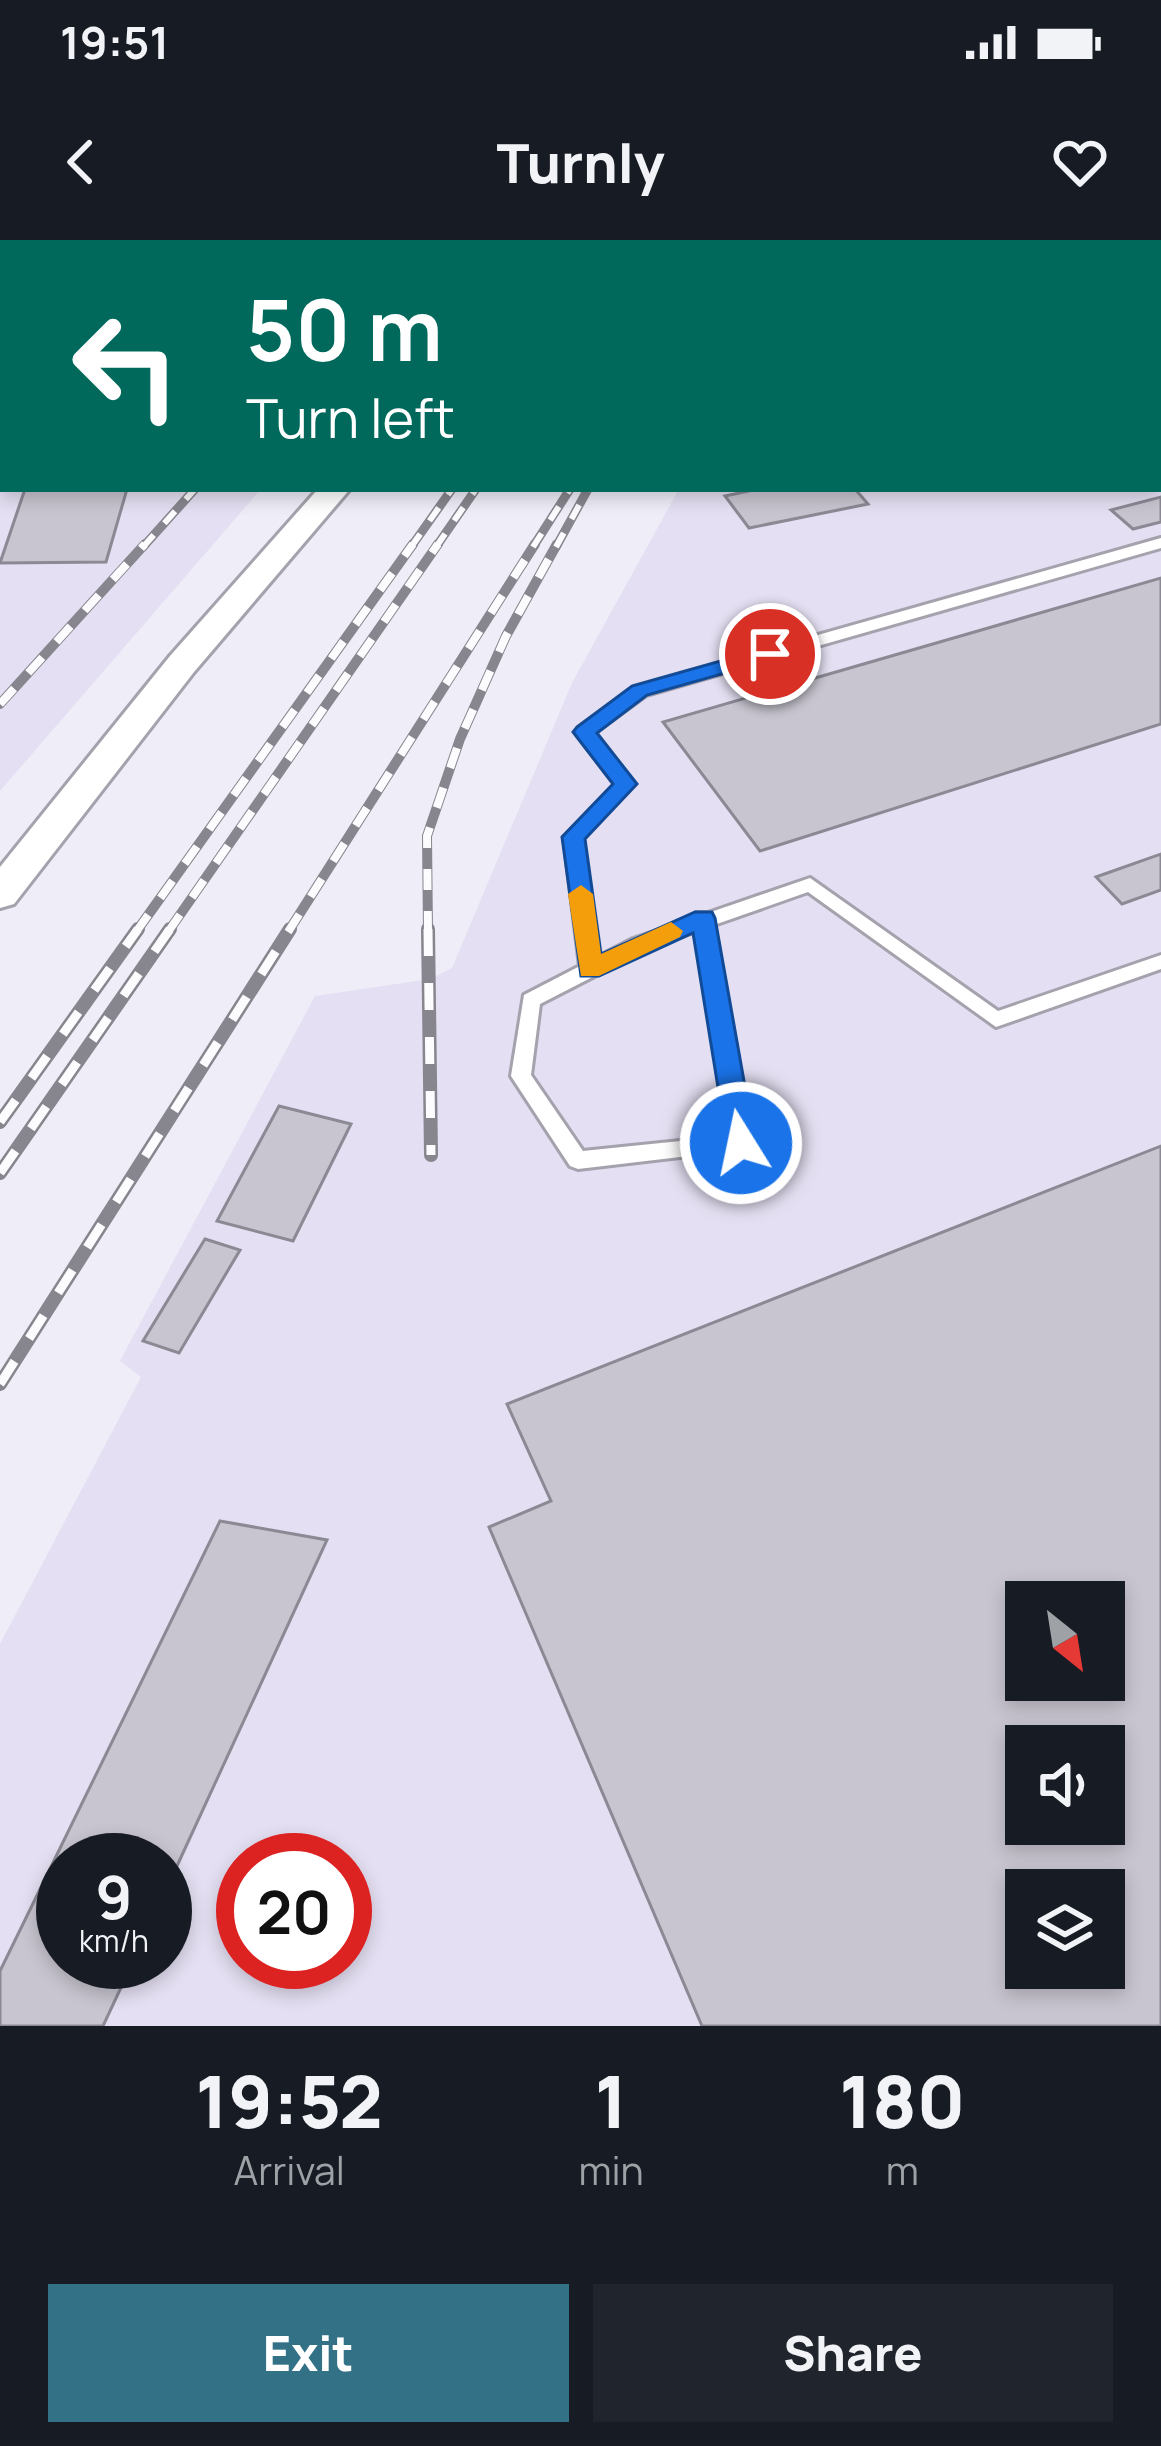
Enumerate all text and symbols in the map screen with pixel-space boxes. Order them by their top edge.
text: 19:51 [60,11,169,73]
text: Turnly [497,125,664,199]
icon: back [48,129,114,195]
icon: heart [1047,129,1113,195]
text: 50 m [246,271,443,386]
icon: left [48,288,204,444]
text: Turn left [246,380,455,454]
pin [719,603,821,705]
icon: arrive [737,621,803,687]
position arrow [678,1080,804,1206]
north arrow [1005,1581,1125,1701]
map controls [1005,1581,1125,1989]
button: sound [1005,1725,1125,1845]
speed limit sign: 20 [216,1833,372,1989]
text: 9 [95,1855,133,1937]
button: layers [1005,1869,1125,1989]
text: km/h [79,1920,149,1961]
text: 19:52 [196,2051,383,2150]
text: 1 [595,2051,627,2150]
text: 180 [839,2051,965,2150]
text: Arrival [234,2143,345,2197]
text: min [578,2143,644,2197]
text: m [886,2143,919,2197]
button: Exit [48,2284,569,2422]
button: Share [593,2284,1113,2422]

